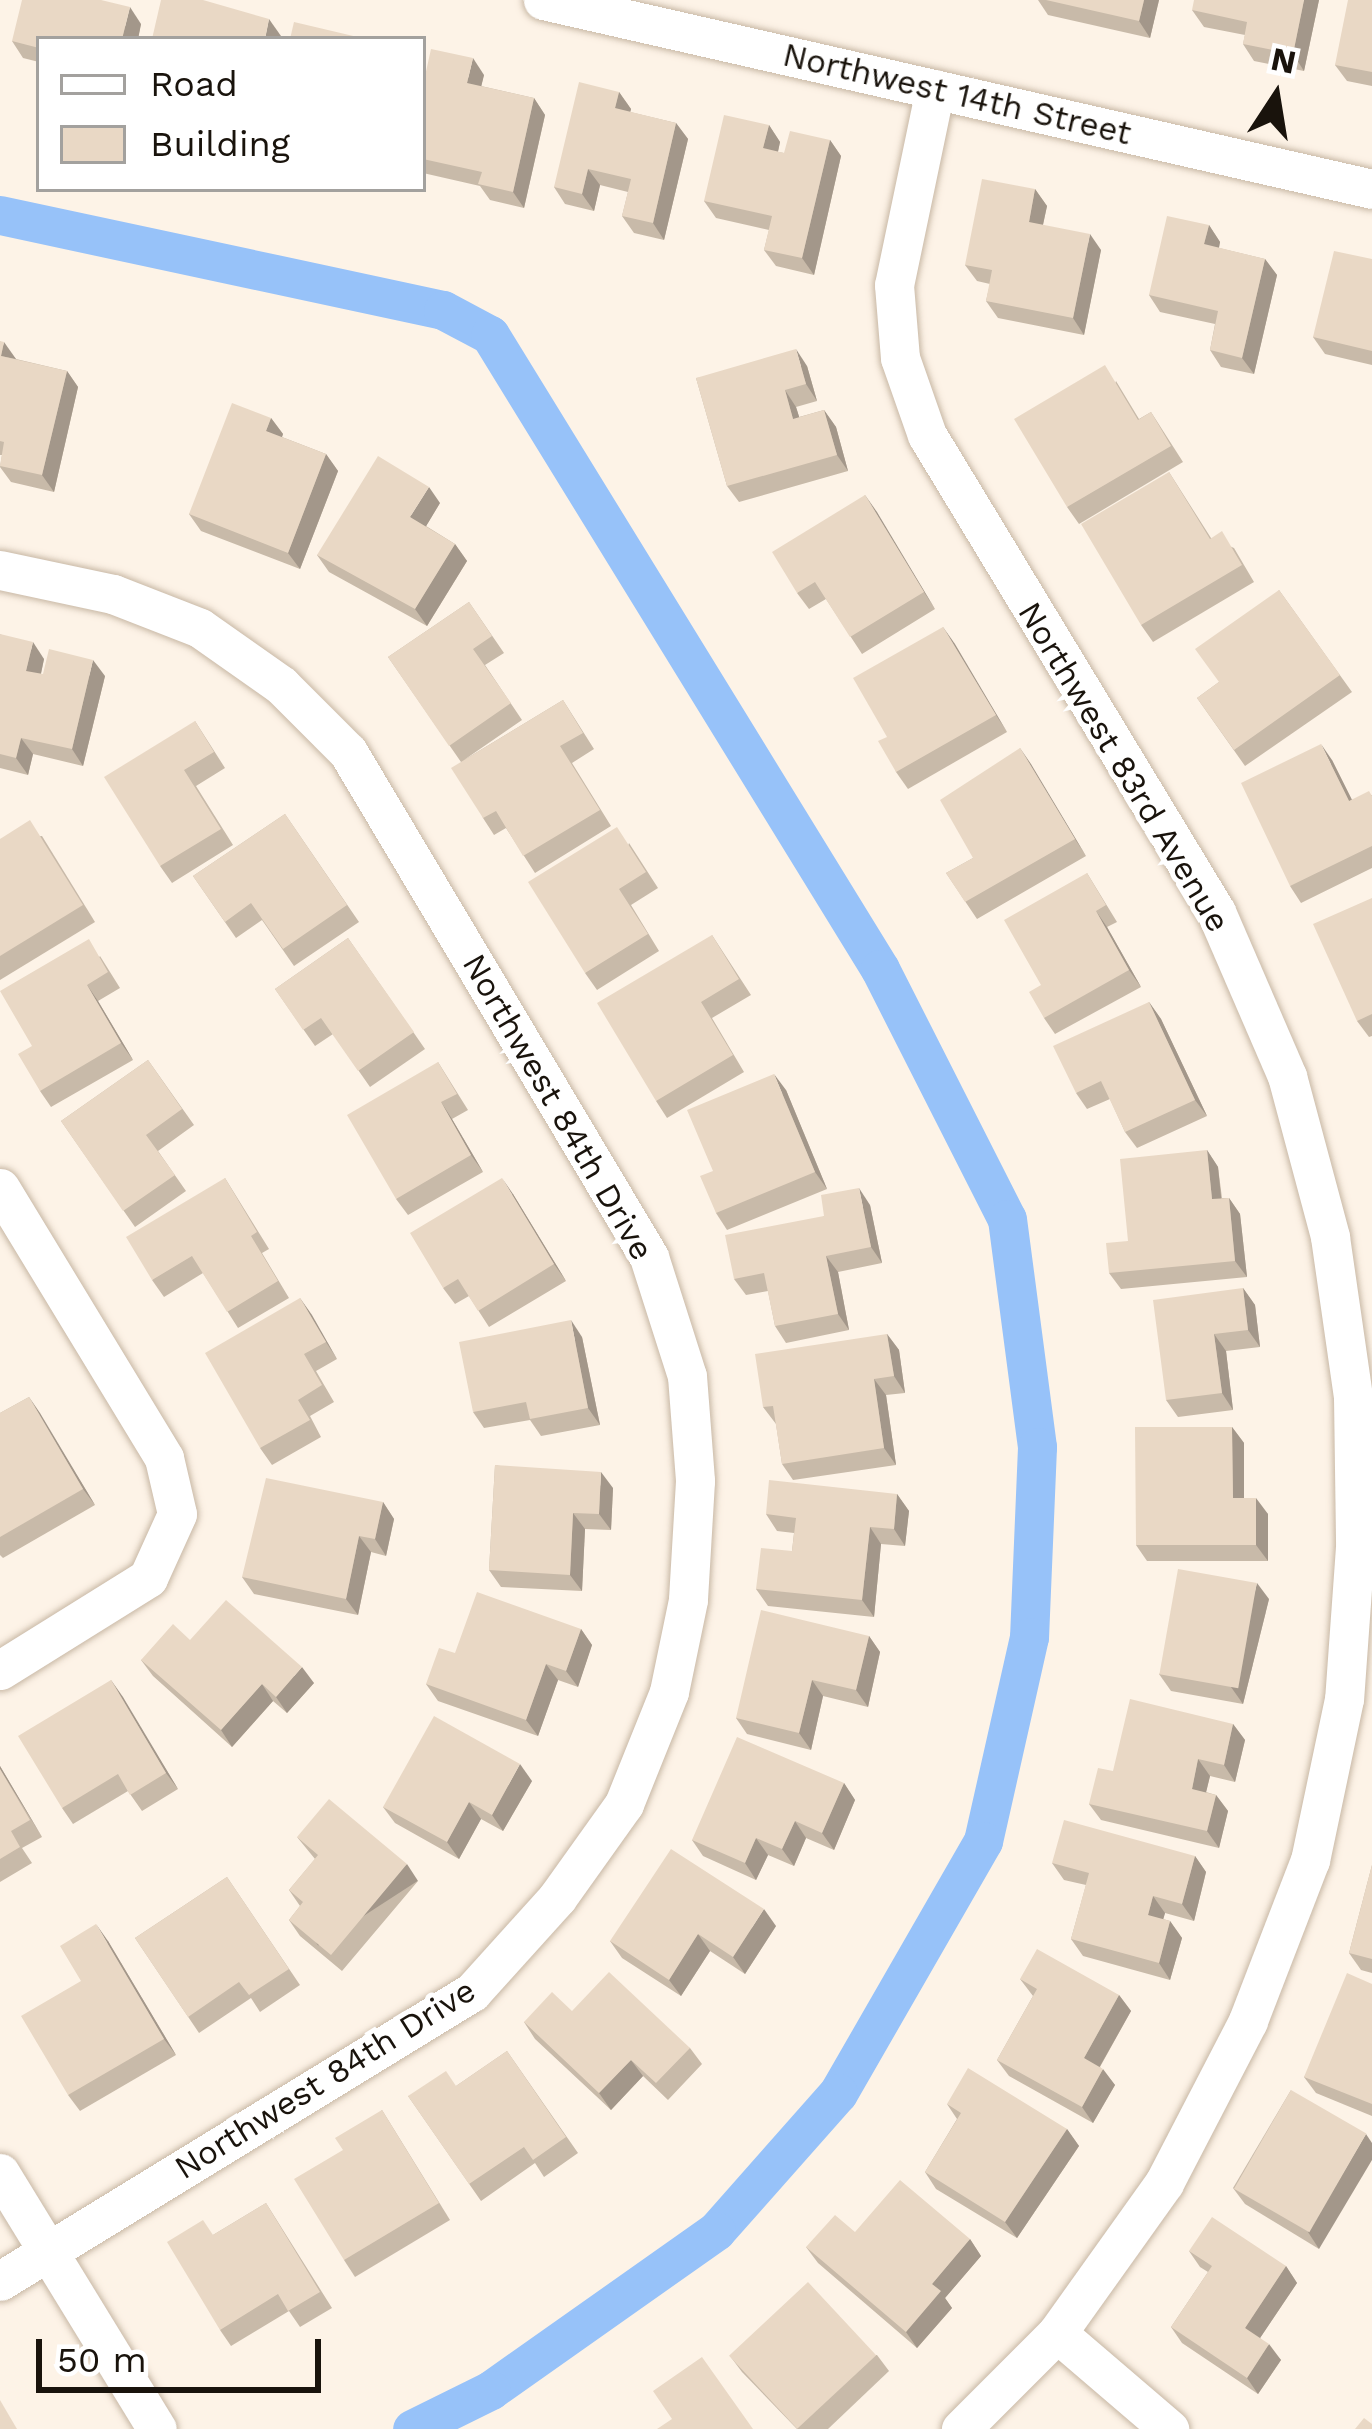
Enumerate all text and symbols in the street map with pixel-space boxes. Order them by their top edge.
street label: Northwest 14th Street [779,35,1135,153]
legend [36,36,426,192]
north arrow [1216,36,1336,156]
text: N [1268,39,1300,82]
text: Road [150,63,238,105]
text: Building [150,123,290,165]
street label: Northwest 83rd Avenue [1009,594,1239,940]
street label: Northwest 84th Drive [454,947,662,1267]
street label: Northwest 84th Drive [167,1970,483,2188]
scale bar [42,2315,327,2389]
text: 50 m [57,2339,147,2381]

